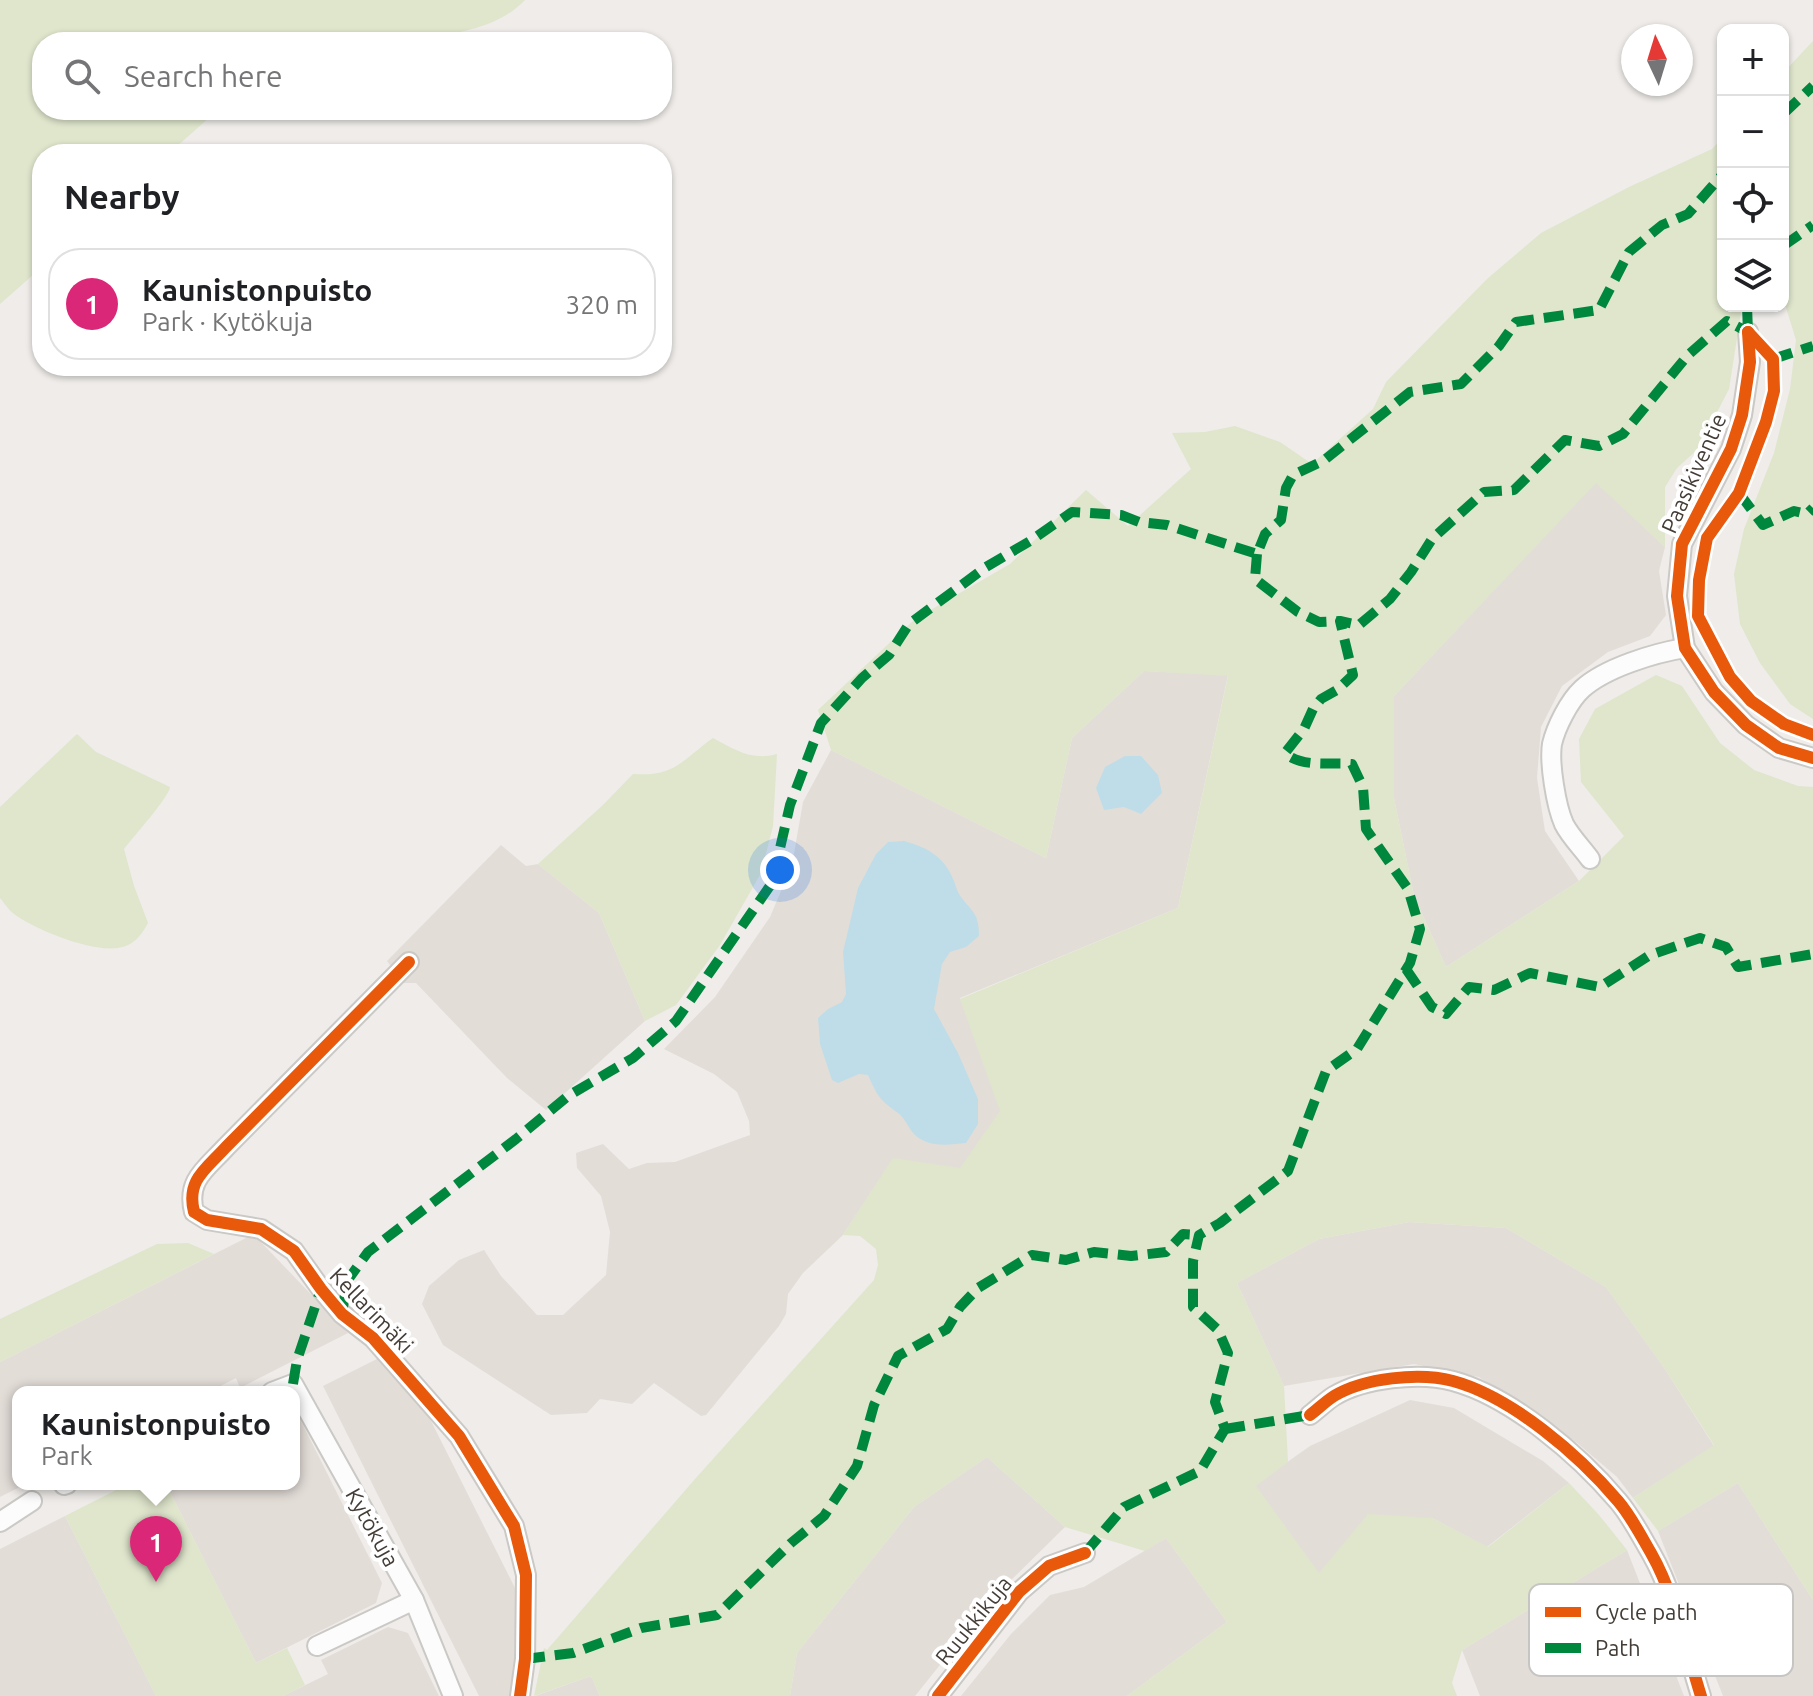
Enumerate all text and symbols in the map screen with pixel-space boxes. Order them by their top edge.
north arrow [1621,24,1693,96]
map controls [1717,24,1789,312]
button: + [1717,24,1789,96]
search box [32,32,672,120]
icon: search [60,54,104,98]
text: Search here [124,59,283,93]
button: − [1717,96,1789,168]
button: locate [1717,168,1789,240]
text: Nearby [64,177,179,215]
button: layers [1717,240,1789,312]
text: Kaunistonpuisto [142,273,372,307]
text: 1 [85,290,99,319]
text: 320 m [566,290,638,319]
text: Park · Kytökuja [142,307,313,336]
street label: Paasikiventie [1655,409,1731,537]
your location [760,850,800,890]
street label: Kellarimäki [325,1262,419,1358]
popup [12,1386,300,1490]
text: Kaunistonpuisto [41,1407,271,1441]
text: Park [41,1441,93,1470]
street label: Kytökuja [341,1483,405,1571]
pin: 1 [130,1516,182,1582]
street label: Ruukkikuja [930,1571,1016,1669]
legend [1529,1584,1793,1676]
text: Cycle path [1595,1599,1698,1624]
text: Path [1595,1635,1640,1660]

